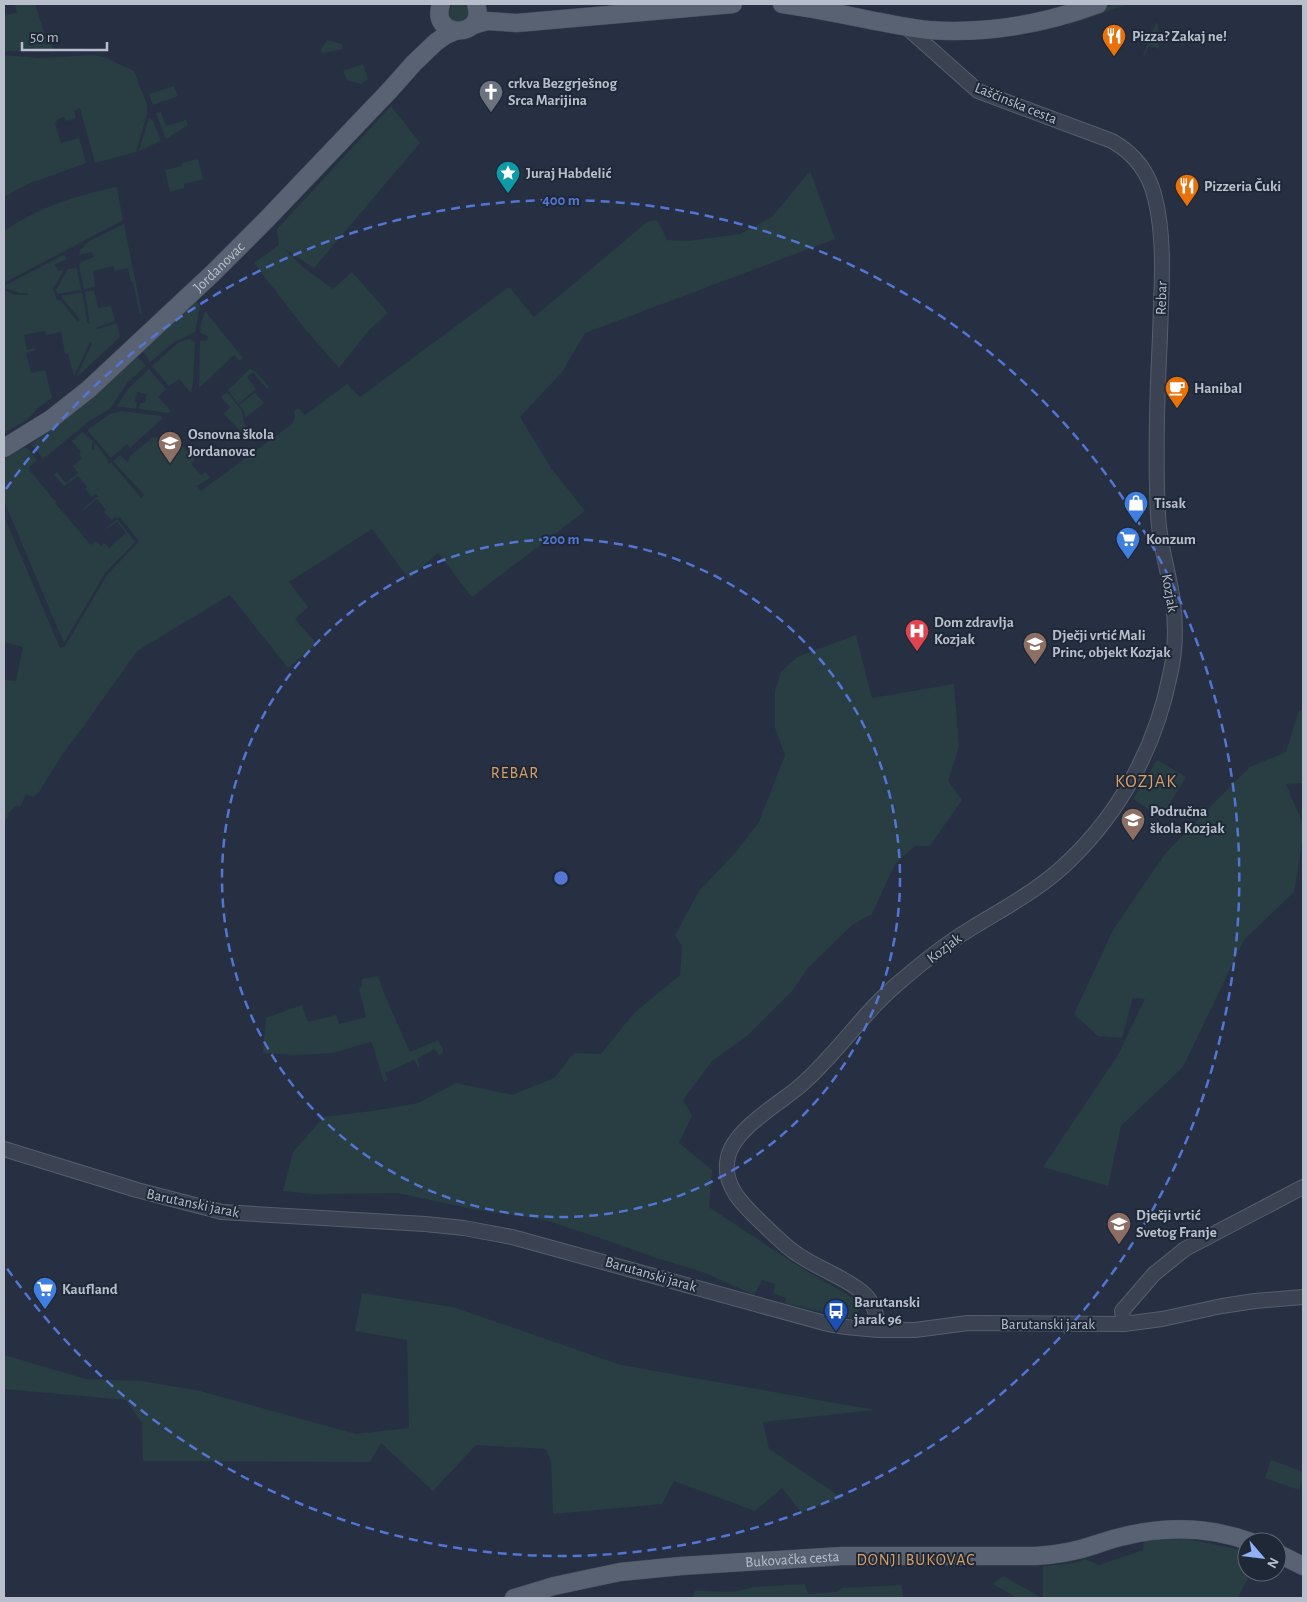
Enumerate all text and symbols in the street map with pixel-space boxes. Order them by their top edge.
scale bar [22,20,108,52]
restaurant icon: Pizza? Zakaj ne! [1101,23,1127,57]
place label: Pizza? Zakaj ne! [1132,29,1227,44]
text: 50 m [30,30,59,45]
place label: crkva Bezgrješnog Srca Marijina [508,76,618,108]
church icon: crkva Bezgrješnog Srca Marijina [478,79,504,113]
street label: Laščinska cesta [973,80,1059,127]
place icon: Juraj Habdelić [495,160,521,194]
place label: Juraj Habdelić [526,166,611,181]
restaurant icon: Pizzeria Čuki [1174,173,1200,207]
place label: Pizzeria Čuki [1204,178,1281,194]
text: 400 m [542,193,580,208]
street label: Jordanovac [191,239,248,295]
street label: Rebar [1153,281,1170,315]
cafe icon: Hanibal [1164,375,1190,409]
place label: Hanibal [1194,381,1242,396]
place label: Osnovna škola Jordanovac [188,427,274,459]
school or university icon: Osnovna škola Jordanovac [157,430,183,464]
shop icon: Tisak [1123,490,1149,524]
place label: Tisak [1154,496,1186,511]
supermarket icon: Konzum [1115,526,1141,560]
text: 200 m [542,532,580,547]
place label: Konzum [1146,532,1196,547]
street label: Kozjak [1159,573,1180,614]
place label: Dom zdravlja Kozjak [934,615,1014,647]
hospital icon: Dom zdravlja Kozjak [904,618,930,652]
place label: Dječji vrtić Mali Princ, objekt Kozjak [1052,628,1171,660]
school or university icon: Dječji vrtić Mali Princ, objekt Kozjak [1022,631,1048,665]
district label: REBAR [491,765,539,781]
district label: KOZJAK [1115,773,1177,791]
place label: Područna škola Kozjak [1150,804,1225,836]
school or university icon: Područna škola Kozjak [1120,807,1146,841]
centre of rings [552,869,570,887]
street label: Kozjak [924,931,964,966]
street label: Barutanski jarak [145,1186,241,1221]
place label: Dječji vrtić Svetog Franje [1136,1208,1217,1240]
school or university icon: Dječji vrtić Svetog Franje [1106,1211,1132,1245]
street label: Barutanski jarak [603,1254,698,1295]
supermarket icon: Kaufland [32,1276,58,1310]
place label: Kaufland [62,1282,118,1297]
place label: Barutanski jarak 96 [854,1295,920,1327]
bus stop icon: Barutanski jarak 96 [823,1298,849,1332]
street label: Barutanski jarak [1001,1317,1095,1332]
north arrow [1237,1532,1287,1582]
street label: Bukovačka cesta [745,1549,840,1570]
district label: DONJI BUKOVAC [856,1552,976,1568]
text: N [1264,1555,1281,1570]

